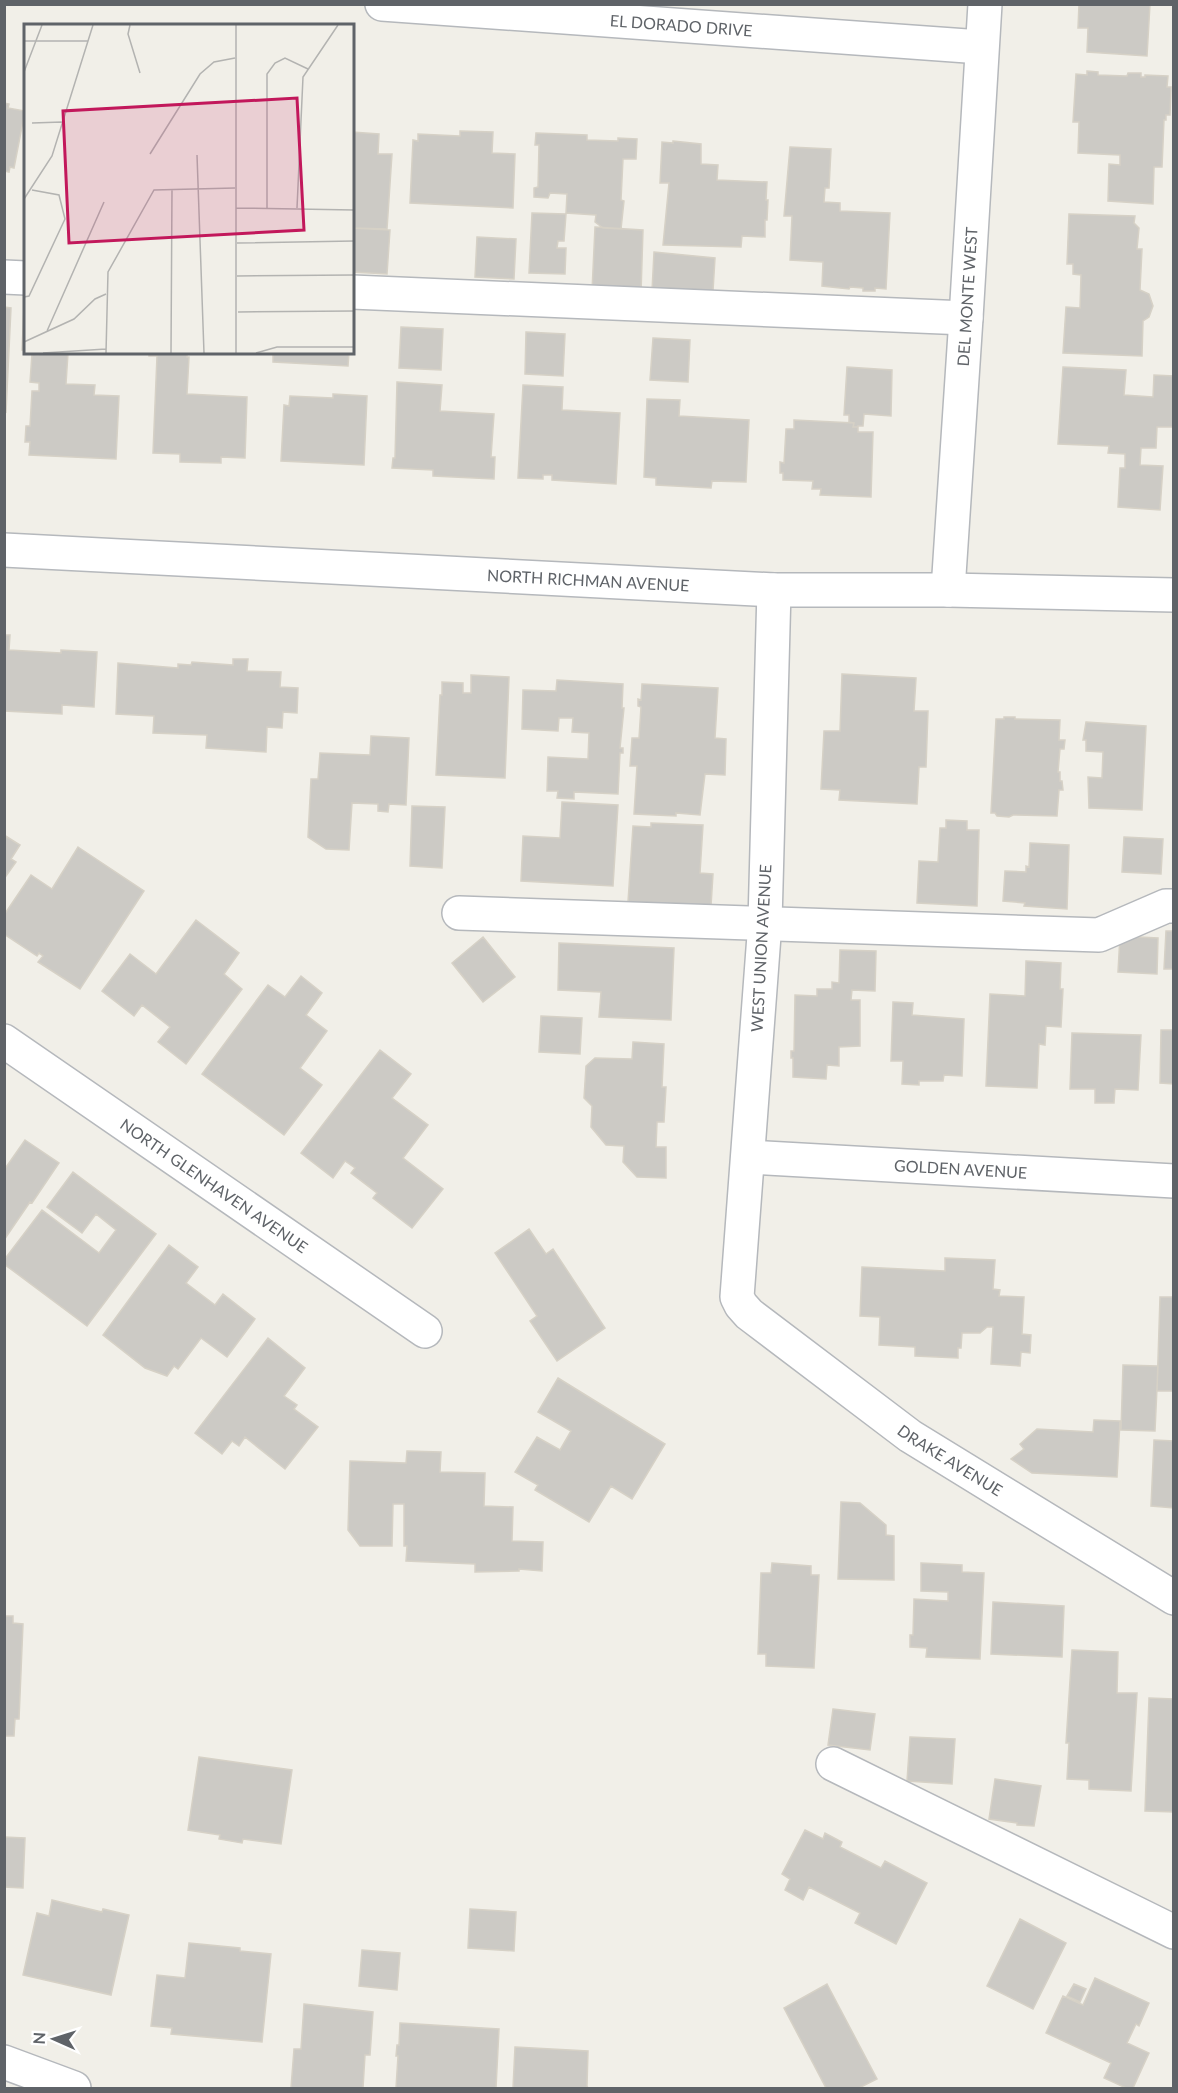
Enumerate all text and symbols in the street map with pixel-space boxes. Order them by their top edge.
street label: EL DORADO DRIVE [609,10,753,40]
inset map [24,24,354,354]
street label: DEL MONTE WEST [953,226,981,367]
street label: NORTH RICHMAN AVENUE [487,565,690,595]
street label: WEST UNION AVENUE [747,864,774,1032]
street label: NORTH GLENHAVEN AVENUE [117,1114,312,1256]
street label: GOLDEN AVENUE [894,1155,1028,1182]
street label: DRAKE AVENUE [894,1420,1006,1499]
north arrow [24,2009,84,2069]
text: N [29,2032,48,2045]

